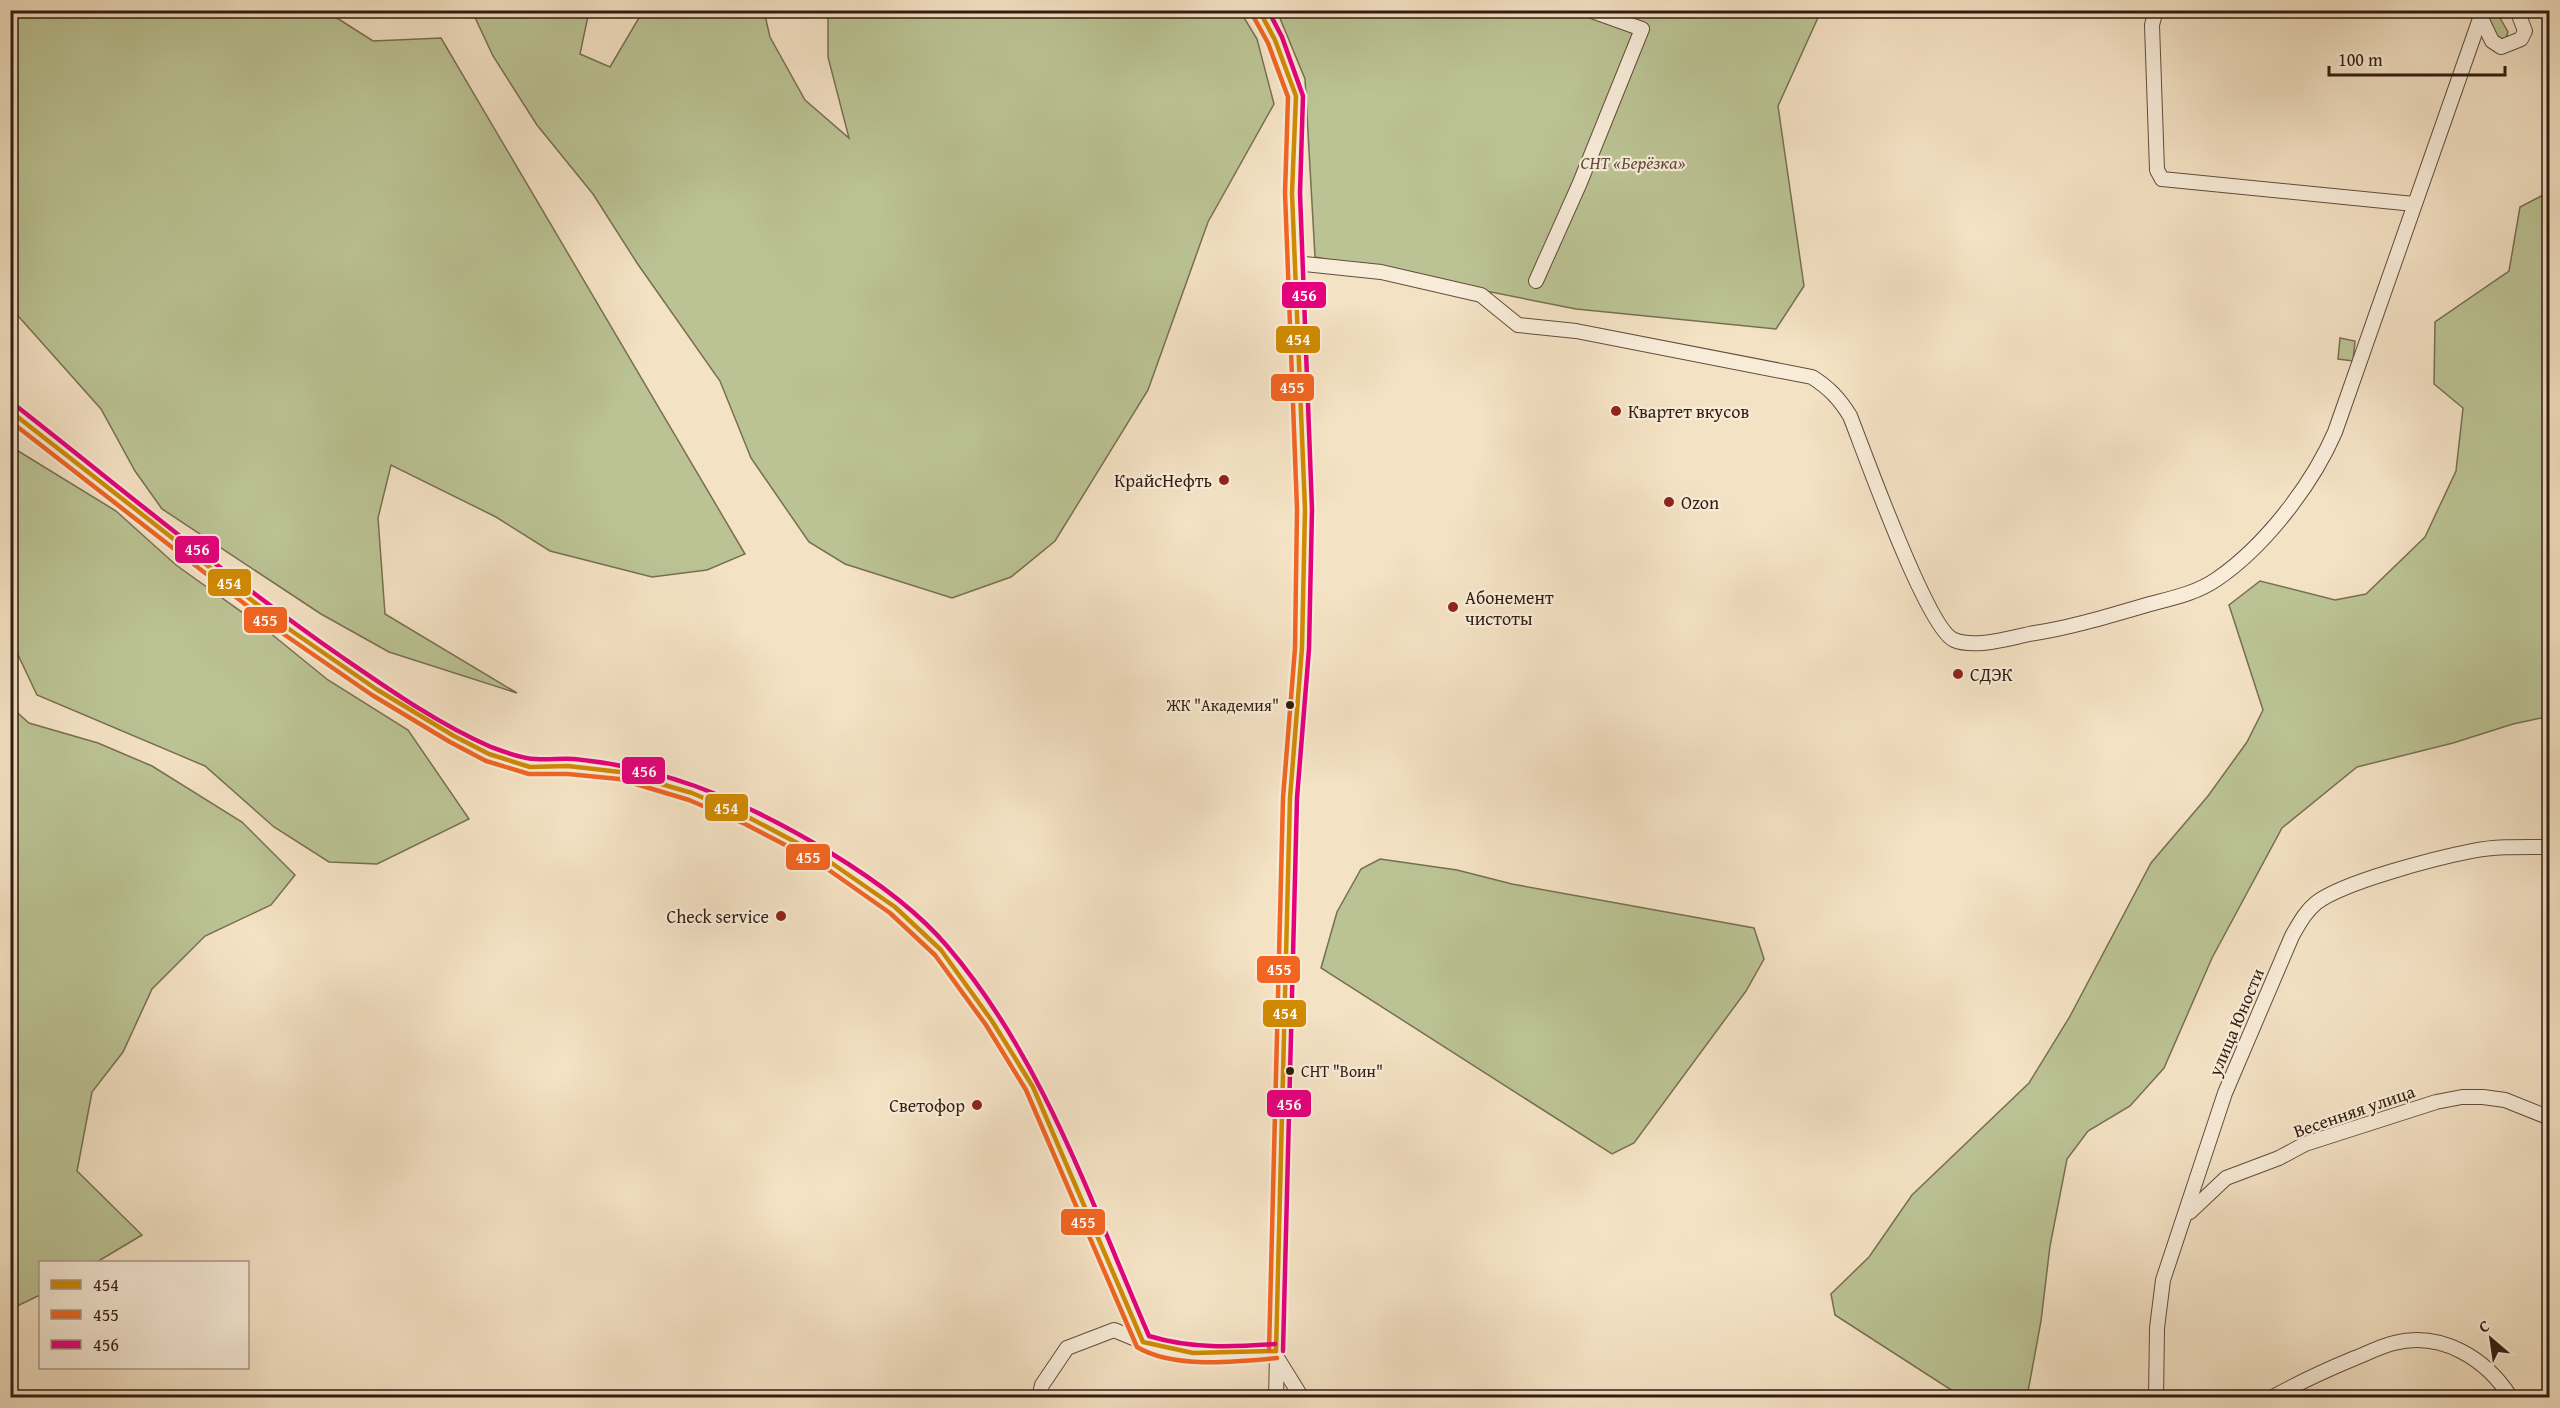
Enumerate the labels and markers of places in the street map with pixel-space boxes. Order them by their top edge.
place label: Квартет вкусов [1628,398,1749,425]
marker: Квартет вкусов [1609,404,1623,418]
place label: КрайсНефть [1114,467,1212,494]
marker: КрайсНефть [1217,473,1231,487]
place label: Ozon [1681,489,1719,516]
marker: Ozon [1662,495,1676,509]
place label: Абонемент чистоты [1465,584,1554,632]
marker: Абонемент чистоты [1446,600,1460,614]
place label: СДЭК [1970,661,2013,688]
marker: СДЭК [1951,667,1965,681]
place label: ЖК "Академия" [1165,693,1279,717]
marker: ЖК "Академия" [1284,699,1296,711]
place label: Check service [666,903,769,930]
marker: Check service [774,909,788,923]
place label: СНТ "Воин" [1301,1059,1383,1083]
marker: СНТ "Воин" [1284,1065,1296,1077]
place label: Светофор [889,1092,965,1119]
marker: Светофор [970,1098,984,1112]

